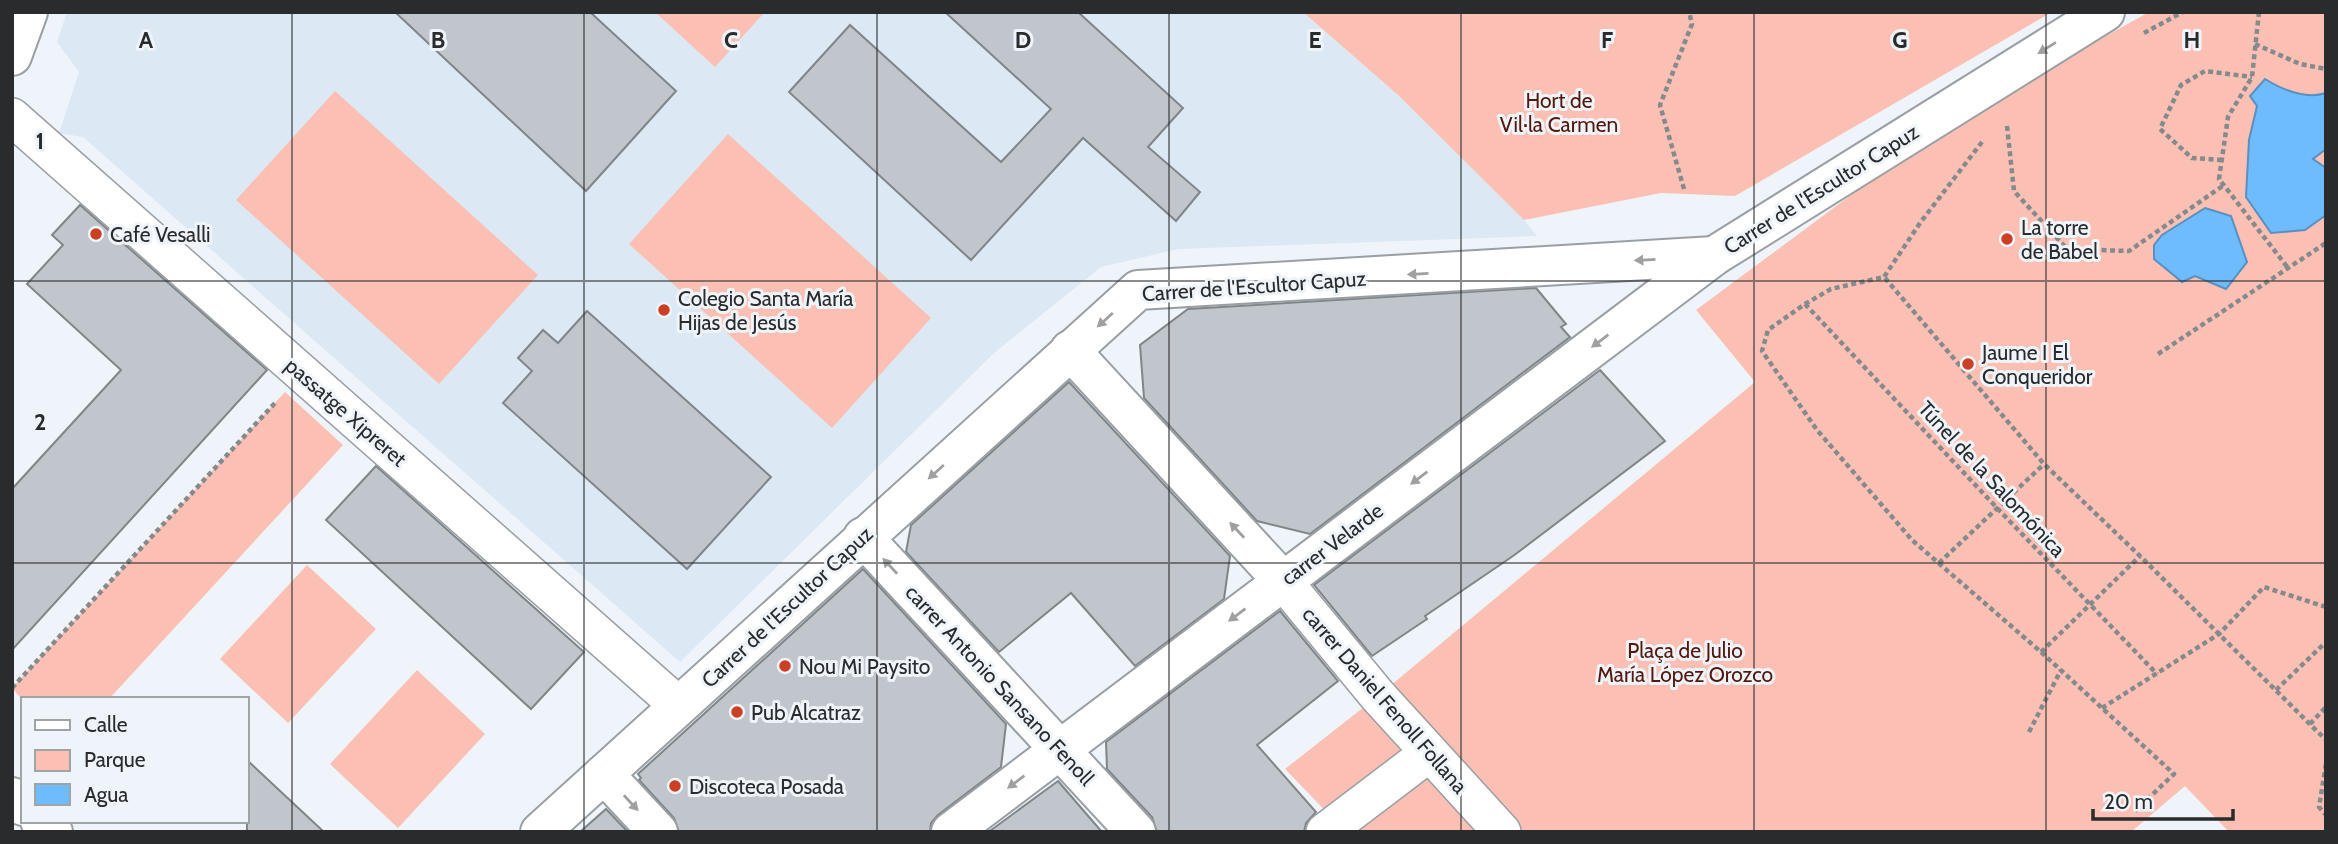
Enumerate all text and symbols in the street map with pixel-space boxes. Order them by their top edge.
text: A [139,26,154,54]
text: B [431,26,445,54]
text: C [724,26,738,54]
text: D [1015,26,1031,54]
text: E [1308,26,1322,54]
text: F [1601,26,1613,54]
text: G [1892,26,1908,54]
text: H [2184,26,2200,54]
one-way arrow [2038,42,2057,55]
park label: Hort de Vil·la Carmen [1500,88,1618,137]
street label: Carrer de l'Escultor Capuz [1719,119,1923,259]
text: 1 [36,127,44,155]
place label: La torre de Babel [2021,215,2098,264]
place label: Café Vesalli [110,222,211,247]
marker: Café Vesalli [88,226,104,242]
marker: La torre de Babel [1999,231,2015,247]
one-way arrow [1634,255,1656,266]
street label: Carrer de l'Escultor Capuz [1141,266,1367,306]
one-way arrow [1407,268,1429,279]
place label: Colegio Santa María Hijas de Jesús [678,286,853,336]
marker: Colegio Santa María Hijas de Jesús [656,302,672,318]
one-way arrow [1096,312,1113,327]
one-way arrow [1592,334,1610,349]
place label: Jaume I El Conqueridor [1981,340,2093,389]
street label: passatge Xipreret [280,353,412,471]
marker: Jaume I El Conqueridor [1960,356,1976,372]
street label: Túnel de la Salomónica [1913,396,2071,562]
text: 2 [34,408,46,436]
one-way arrow [927,464,944,479]
one-way arrow [1410,471,1428,486]
street label: carrer Velarde [1276,498,1388,590]
street label: Carrer de l'Escultor Capuz [696,521,878,693]
one-way arrow [1229,522,1245,539]
one-way arrow [882,557,898,575]
street label: carrer Antonio Sansano Fenoll [900,580,1100,791]
street label: carrer Daniel Fenoll Follana [1297,602,1473,798]
one-way arrow [1228,608,1246,622]
park label: Plaça de Julio María López Orozco [1597,638,1773,687]
place label: Nou Mi Paysito [799,654,930,679]
marker: Nou Mi Paysito [777,658,793,674]
legend [21,697,248,823]
place label: Pub Alcatraz [751,700,861,725]
marker: Pub Alcatraz [729,704,745,720]
text: Calle [84,712,128,737]
text: Parque [84,747,146,772]
place label: Discoteca Posada [689,774,844,799]
one-way arrow [1008,774,1026,789]
marker: Discoteca Posada [667,778,683,794]
scale bar [2093,778,2233,822]
text: Agua [84,782,128,807]
text: 20 m [2104,789,2153,814]
one-way arrow [622,794,638,811]

